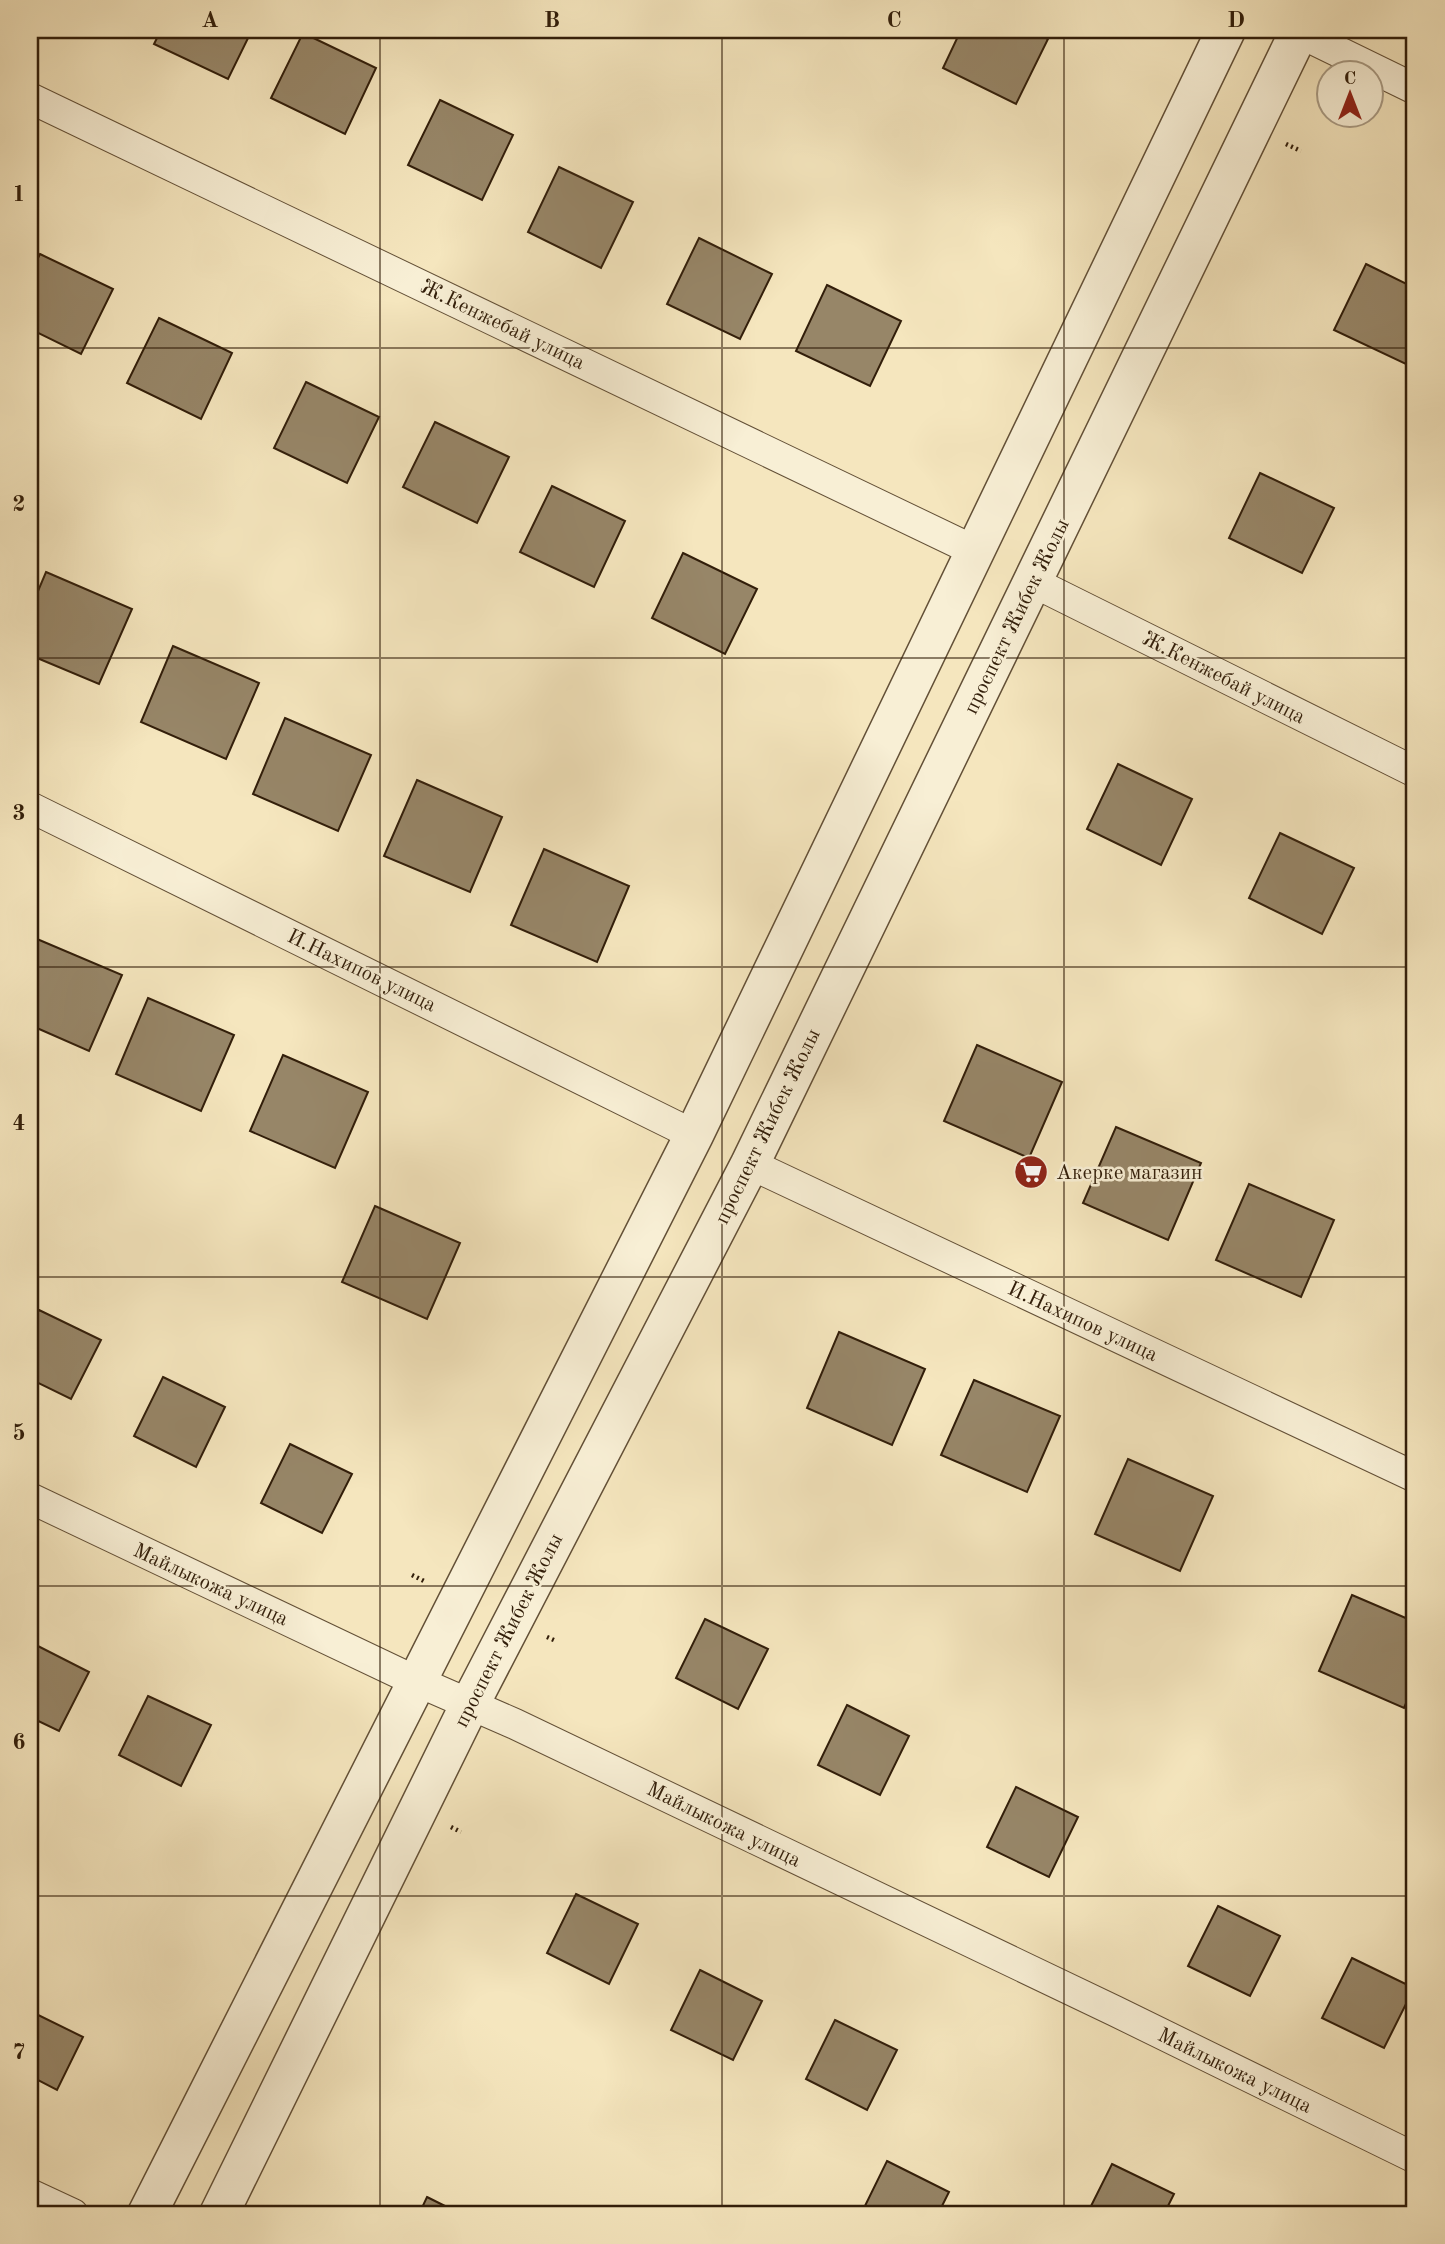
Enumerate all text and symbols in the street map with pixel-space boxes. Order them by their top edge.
text: A [201,9,219,32]
text: B [544,9,560,32]
text: C [886,9,902,32]
text: D [1227,9,1245,32]
north arrow [1316,60,1386,130]
text: С [1344,70,1356,89]
text: 1 [12,183,26,206]
street label: Ж.Кенжебай улица [417,276,588,374]
text: 2 [12,493,26,516]
street label: проспект Жибек Жолы [961,516,1074,718]
street label: Ж.Кенжебай улица [1138,628,1308,729]
text: 3 [12,802,26,825]
street label: И.Нахипов улица [284,926,439,1016]
street label: проспект Жибек Жолы [712,1026,825,1228]
text: 4 [12,1112,26,1135]
supermarket icon: Акерке магазин [1012,1153,1050,1191]
place label: Акерке магазин [1056,1163,1202,1184]
street label: И.Нахипов улица [1004,1278,1161,1366]
text: 5 [12,1422,26,1445]
street label: проспект Жибек Жолы [451,1530,567,1731]
street label: Майлыкожа улица [130,1540,291,1631]
text: 6 [12,1731,26,1754]
street label: Майлыкожа улица [643,1779,804,1872]
street label: Майлыкожа улица [1154,2025,1315,2118]
text: 7 [12,2041,26,2064]

